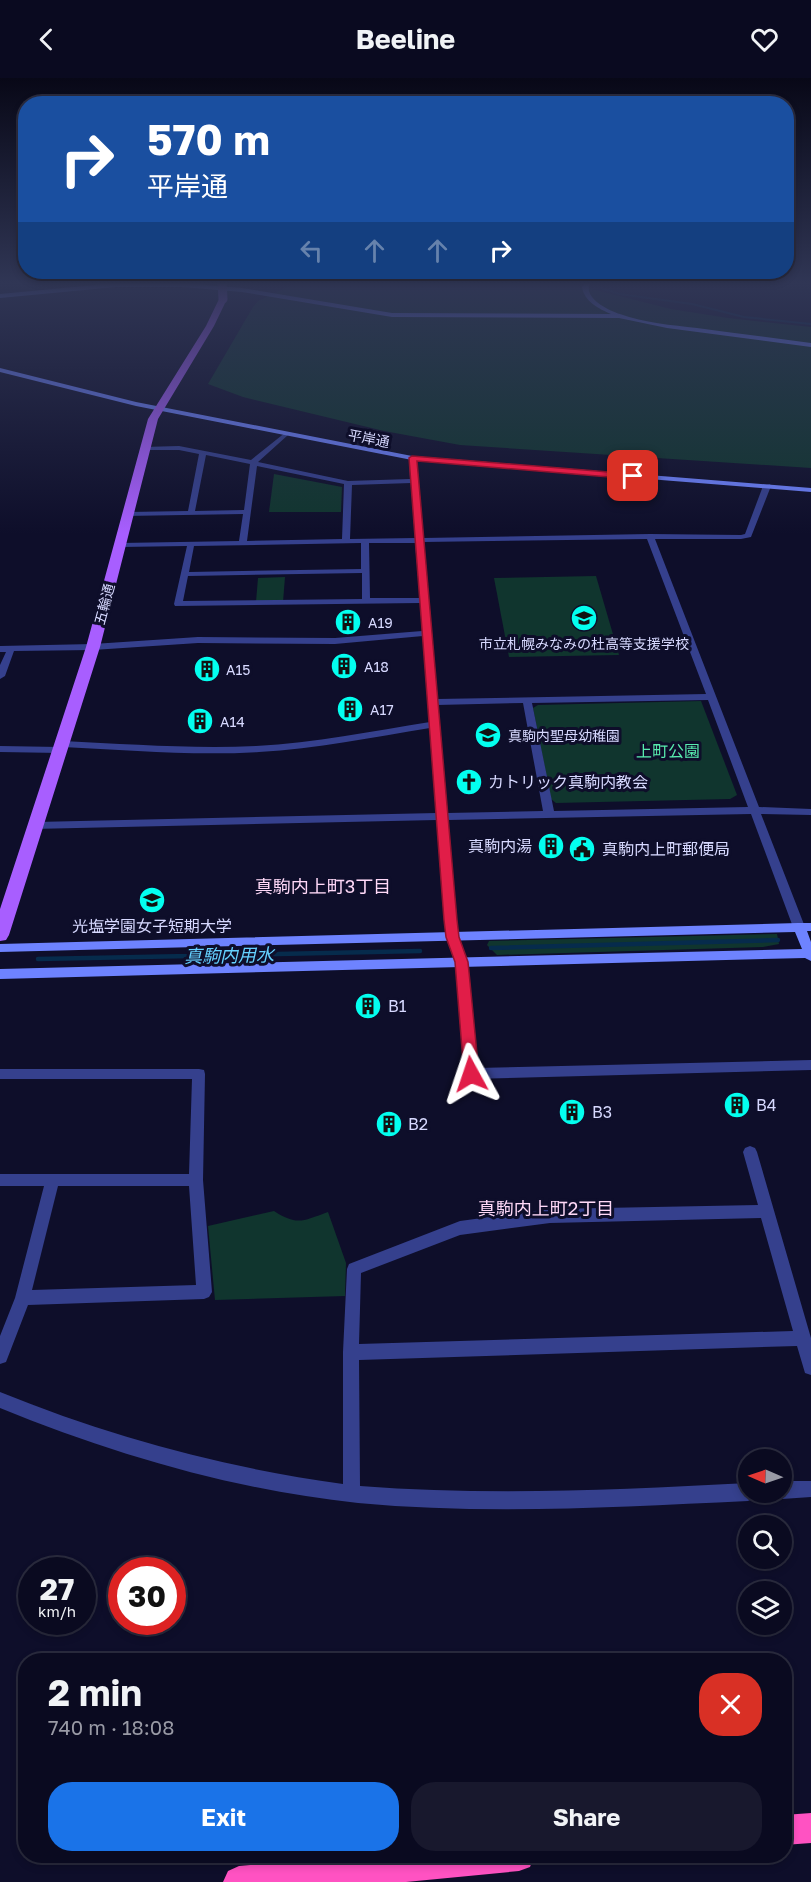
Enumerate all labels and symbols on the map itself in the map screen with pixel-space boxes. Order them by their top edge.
street label: 平岸通 [347,426,391,450]
pin [607,450,658,501]
street label: 五輪通 [90,582,118,626]
school or university icon: 市立札幌みなみの杜高等支援学校 [569,603,599,633]
building icon: A19 [333,607,363,637]
place label: A19 [368,614,393,631]
place label: 市立札幌みなみの杜高等支援学校 [479,635,689,652]
building icon: A18 [329,651,359,681]
building icon: A15 [192,654,222,684]
place label: A18 [364,658,389,675]
place label: A15 [226,661,250,678]
building icon: A17 [335,694,365,724]
place label: A17 [370,701,394,718]
building icon: A14 [185,706,215,736]
place label: A14 [220,713,245,730]
school or university icon: 真駒内聖母幼稚園 [473,720,503,750]
place label: 真駒内聖母幼稚園 [508,727,620,744]
park label: 上町公園 [636,741,700,761]
church icon: カトリック真駒内教会 [454,767,484,797]
place label: カトリック真駒内教会 [488,772,648,792]
building icon: 真駒内湯 [536,831,566,861]
public building icon: 真駒内上町郵便局 [567,834,597,864]
place label: 真駒内湯 [468,836,532,856]
place label: 真駒内上町郵便局 [602,839,730,859]
district label: 真駒内上町3丁目 [255,875,391,897]
school or university icon: 光塩学園女子短期大学 [137,885,167,915]
place label: 光塩学園女子短期大学 [72,916,232,936]
water label: 真駒内用水 [184,943,276,967]
building icon: B1 [353,991,383,1021]
place label: B1 [388,996,407,1016]
position arrow [439,1042,503,1106]
building icon: B4 [722,1090,752,1120]
place label: B4 [756,1095,776,1115]
building icon: B3 [557,1097,587,1127]
place label: B3 [592,1102,612,1122]
building icon: B2 [374,1109,404,1139]
place label: B2 [408,1114,428,1134]
district label: 真駒内上町2丁目 [478,1197,614,1219]
north arrow [738,1449,792,1503]
speed limit sign: 30 [108,1557,186,1635]

